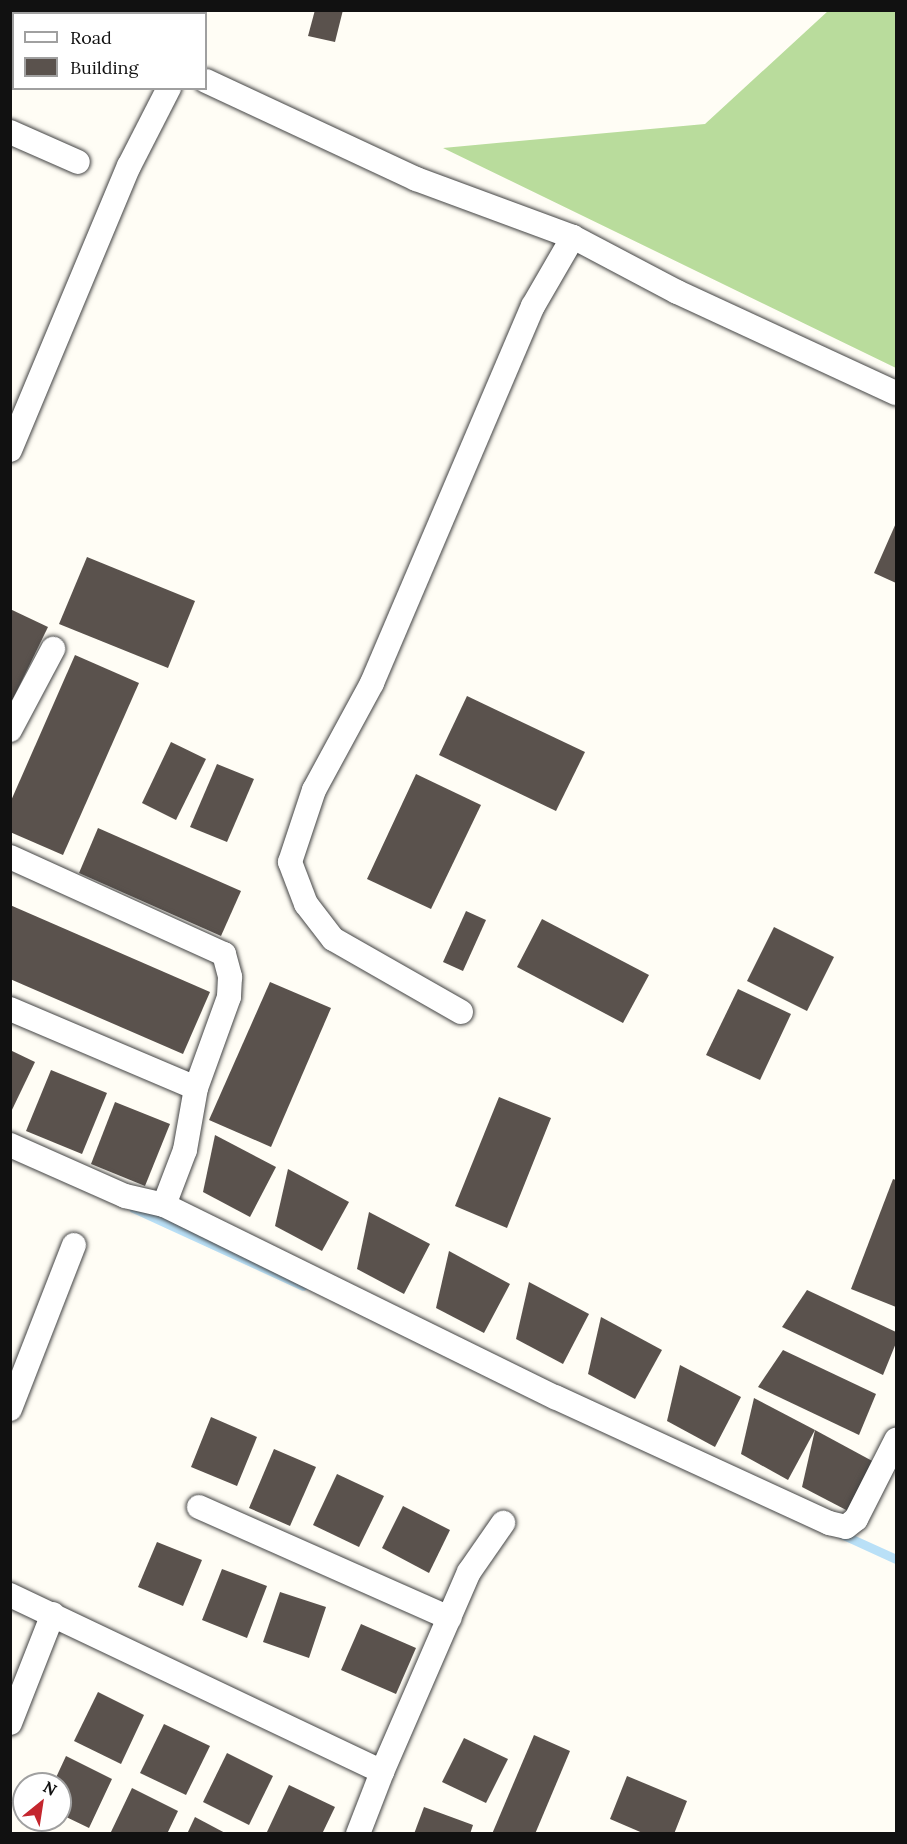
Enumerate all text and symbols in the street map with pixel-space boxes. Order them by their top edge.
legend [12,12,207,90]
text: Road [70,26,112,49]
text: Building [70,56,138,79]
north arrow [12,1772,72,1832]
text: N [40,1776,60,1800]

